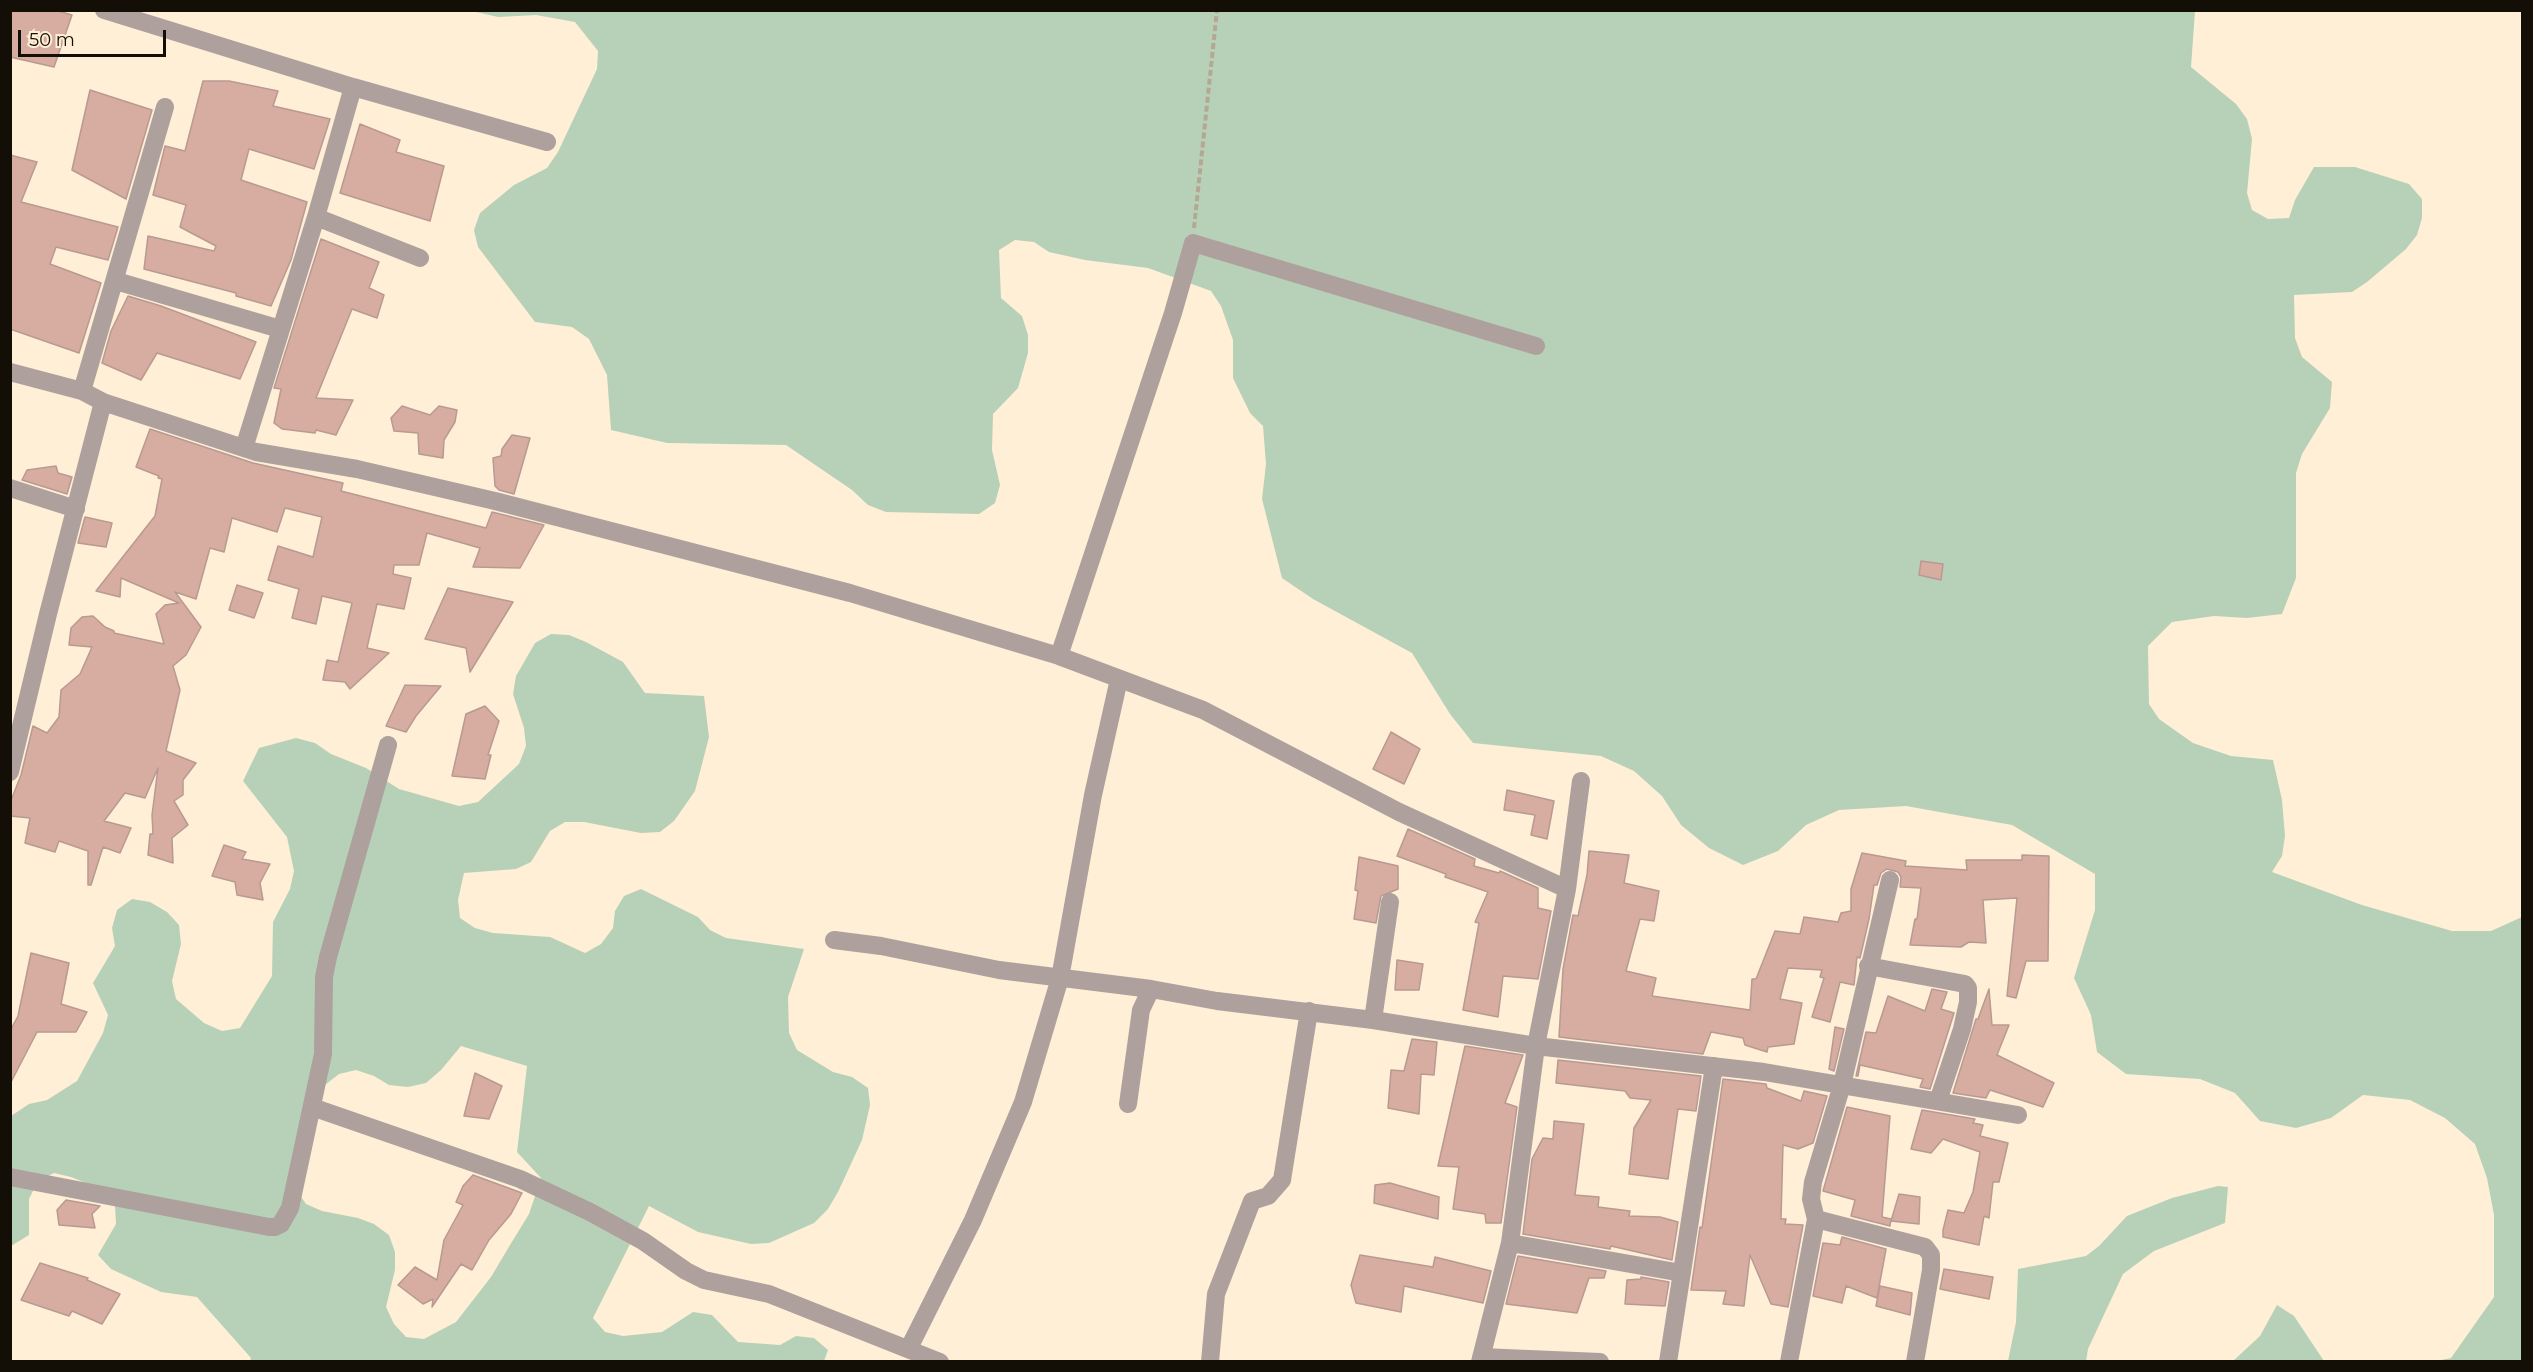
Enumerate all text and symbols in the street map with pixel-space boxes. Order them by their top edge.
scale bar [21,18,170,56]
text: 50 m [29,29,75,51]

